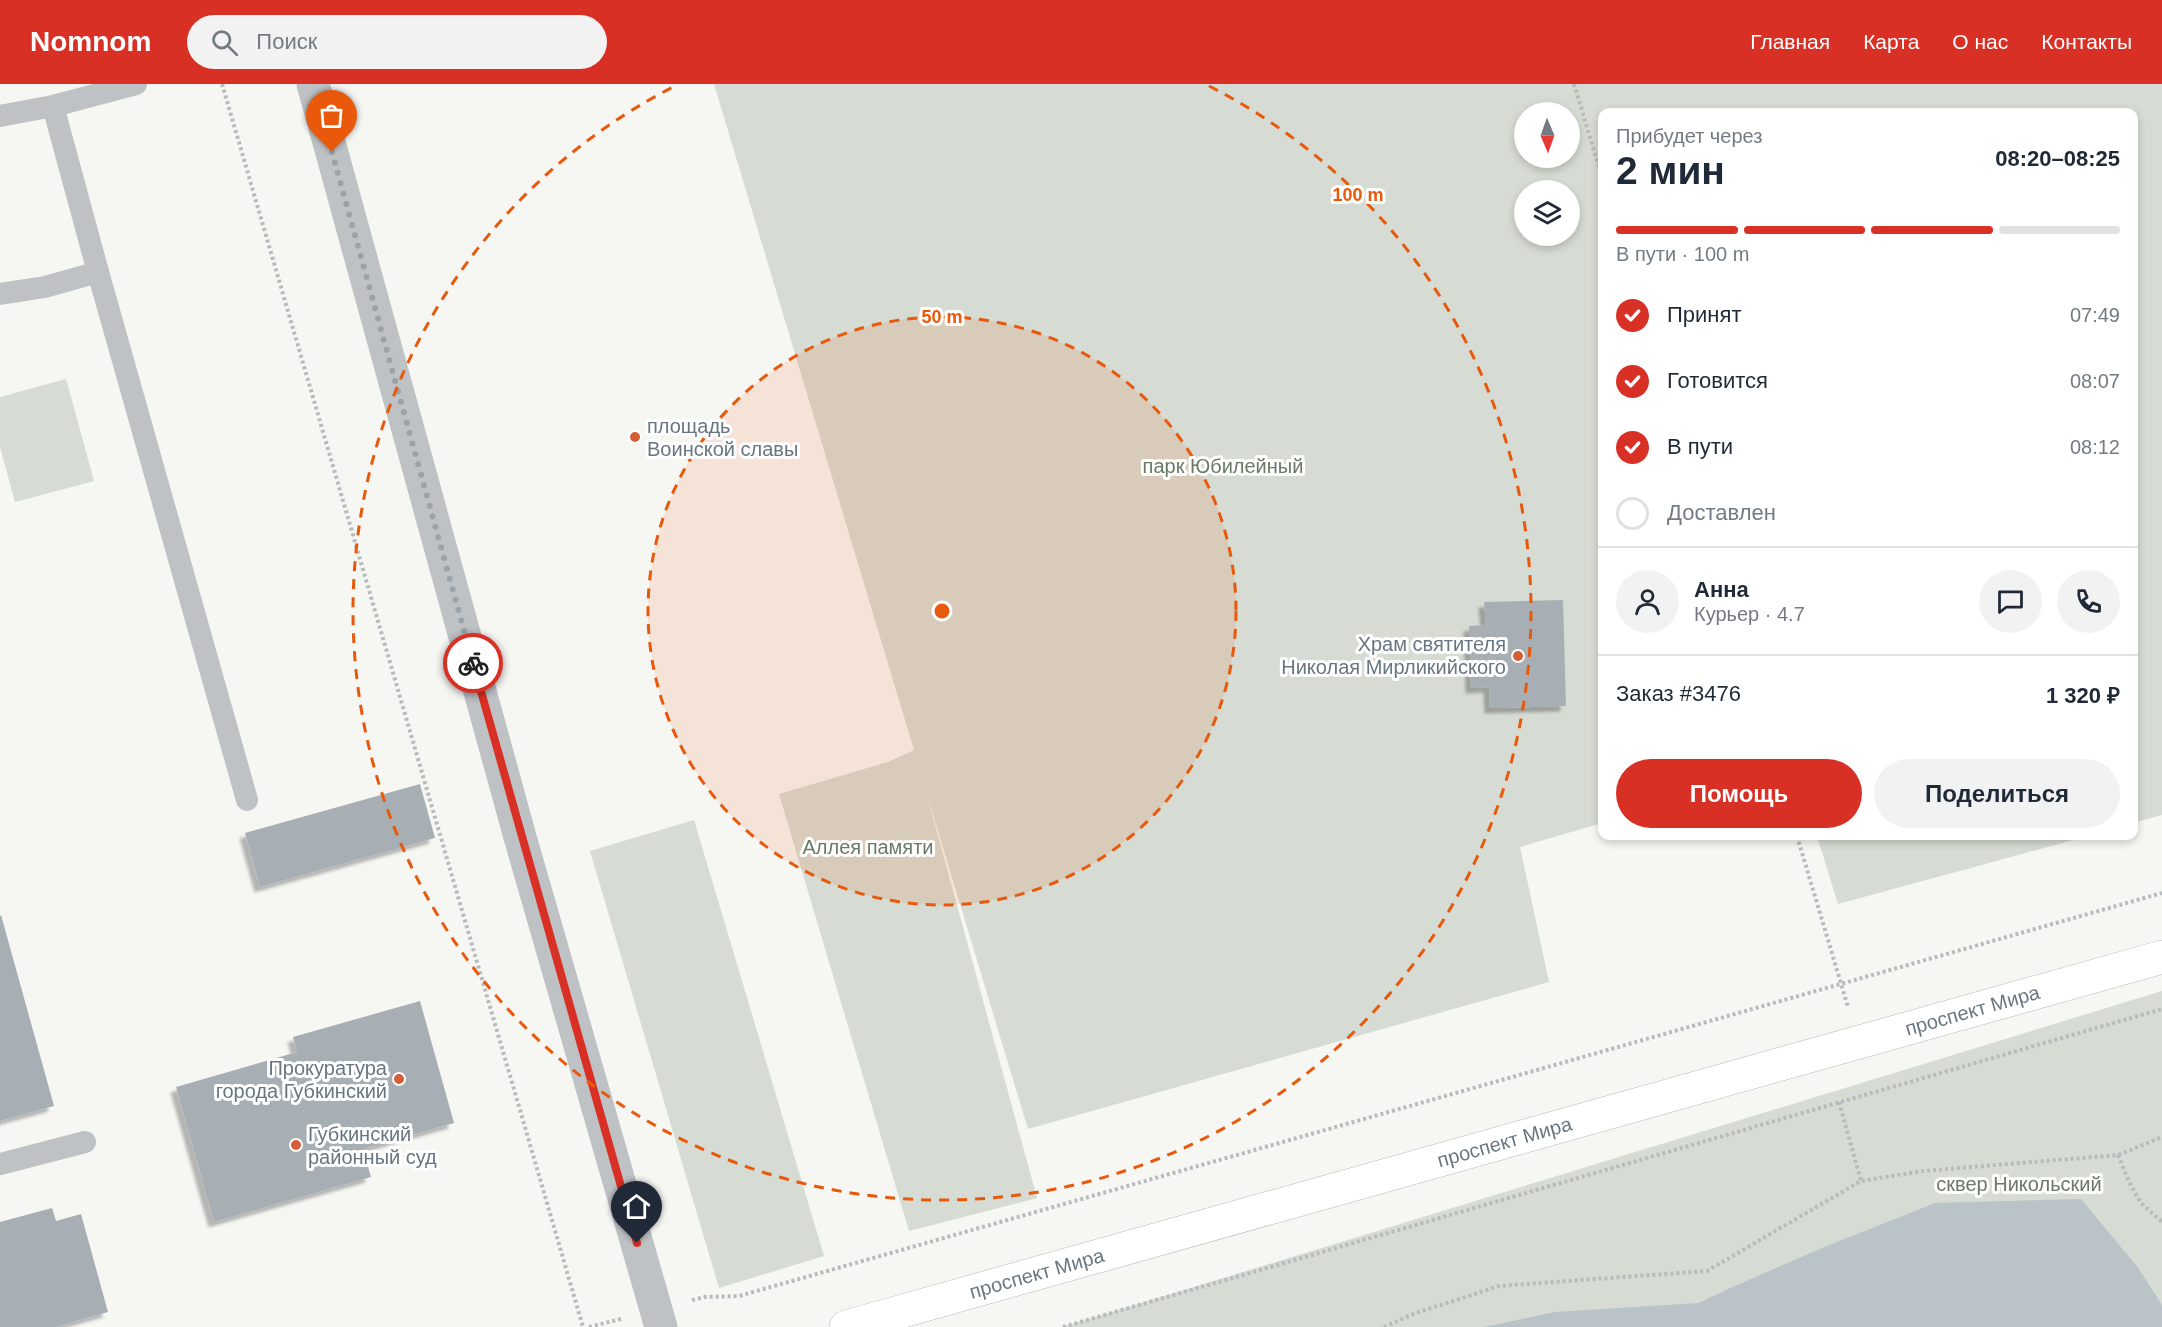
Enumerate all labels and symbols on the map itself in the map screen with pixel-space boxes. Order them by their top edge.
pin [306,90,357,152]
north arrow [1514,102,1580,168]
text: 100 m [1332,185,1384,205]
text: 50 m [921,307,963,327]
place label: площадь Воинской славы [647,415,798,460]
marker: площадь Воинской славы [628,430,642,444]
park label: парк Юбилейный [1143,455,1303,477]
centre of rings [932,601,952,621]
courier [443,633,503,693]
place label: Храм святителя Николая Мирликийского [1281,633,1506,678]
marker: Храм святителя Николая Мирликийского [1511,649,1525,663]
park label: Аллея памяти [802,836,934,858]
street label: проспект Мира [1903,981,2043,1040]
place label: Прокуратура города Губкинский [216,1057,388,1102]
marker: Прокуратура города Губкинский [392,1072,406,1086]
street label: проспект Мира [1435,1112,1575,1171]
place label: Губкинский районный суд [308,1123,437,1168]
marker: Губкинский районный суд [289,1138,303,1152]
park label: сквер Никольский [1936,1173,2102,1195]
pin [611,1181,662,1243]
street label: проспект Мира [967,1244,1107,1303]

